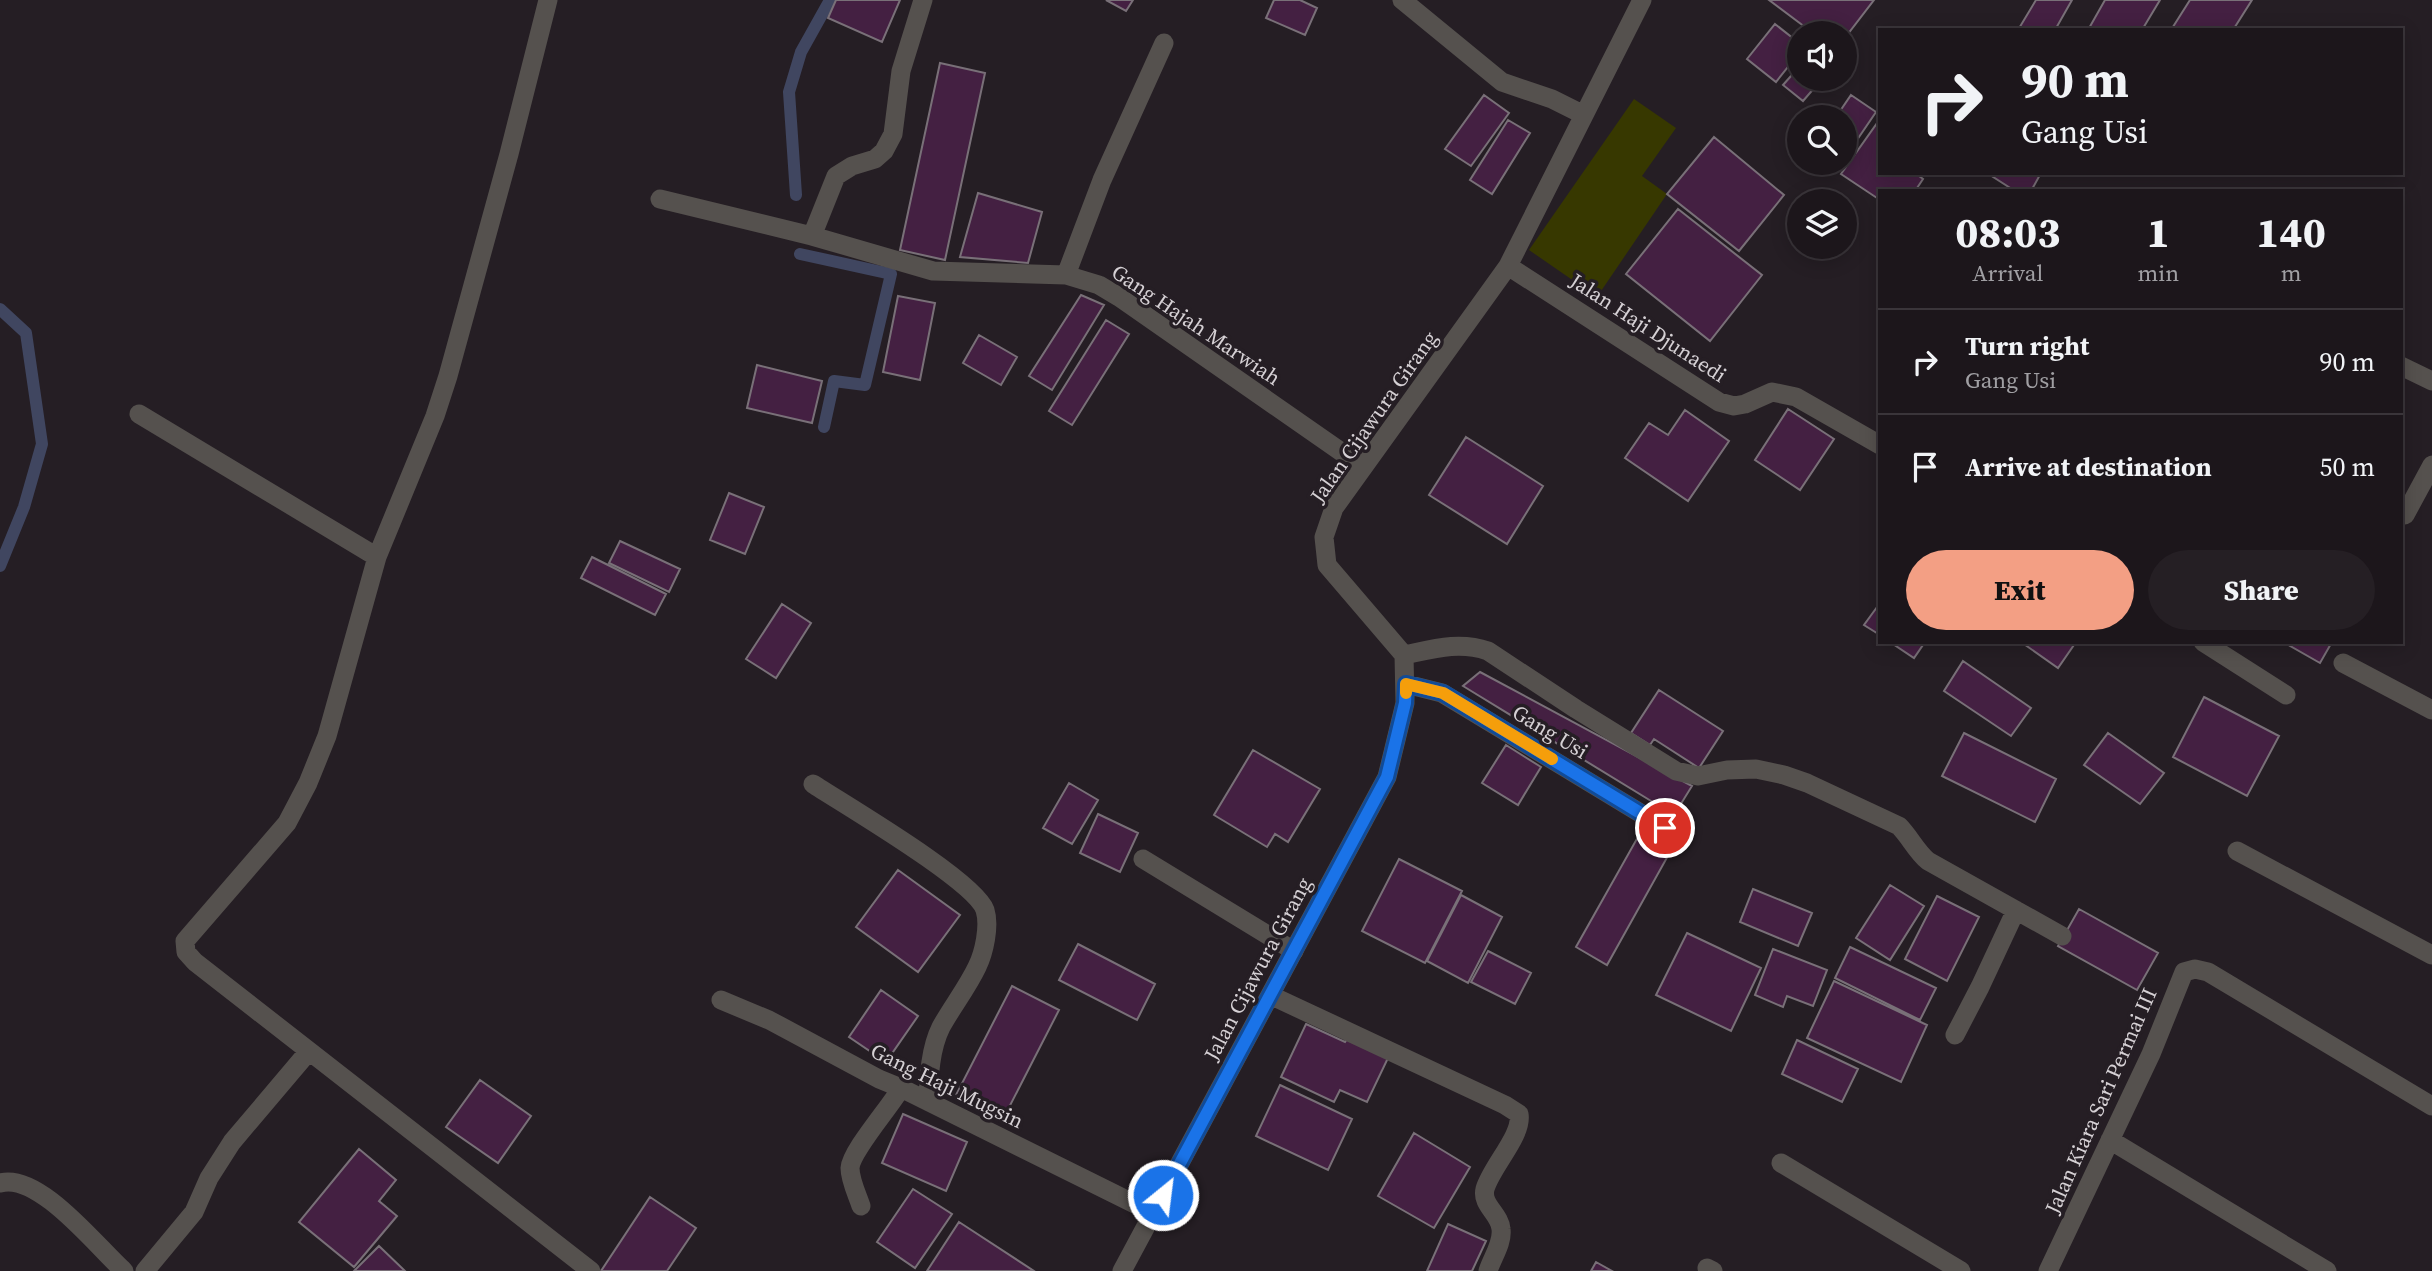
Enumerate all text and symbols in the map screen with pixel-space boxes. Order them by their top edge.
map controls [1787,21,1857,259]
button: sound [1787,21,1857,91]
text: 90 m [2021,46,2129,113]
icon: right [1906,56,1997,147]
button: search [1787,105,1857,175]
text: Gang Usi [2021,110,2148,154]
button: layers [1787,189,1857,259]
text: 08:03 [1955,203,2060,261]
text: 1 [2147,203,2170,261]
text: 140 [2256,203,2326,261]
street label: Gang Hajah Marwiah [1106,257,1286,392]
text: Arrival [1972,257,2043,289]
text: min [2138,257,2179,289]
text: m [2281,257,2301,289]
street label: Jalan Haji Djunaedi [1564,266,1732,389]
street label: Jalan Cijawura Girang [1303,325,1444,509]
text: Turn right [1965,328,2089,364]
icon: right [1906,343,1944,381]
text: 90 m [2320,344,2375,380]
text: Gang Usi [1965,364,2056,396]
icon: arrive [1906,448,1944,486]
text: Arrive at destination [1965,449,2212,485]
text: 50 m [2320,449,2375,485]
button: Exit [1906,550,2134,630]
button: Share [2148,550,2375,630]
street label: Gang Usi [1507,698,1593,765]
pin [1635,798,1695,858]
icon: arrive [1646,809,1684,847]
street label: Jalan Cijawura Girang [1196,872,1318,1066]
street label: Jalan Kiara Sari Permai III [2037,983,2163,1219]
street label: Gang Haji Mugsin [866,1036,1029,1135]
position arrow [1126,1158,1200,1232]

